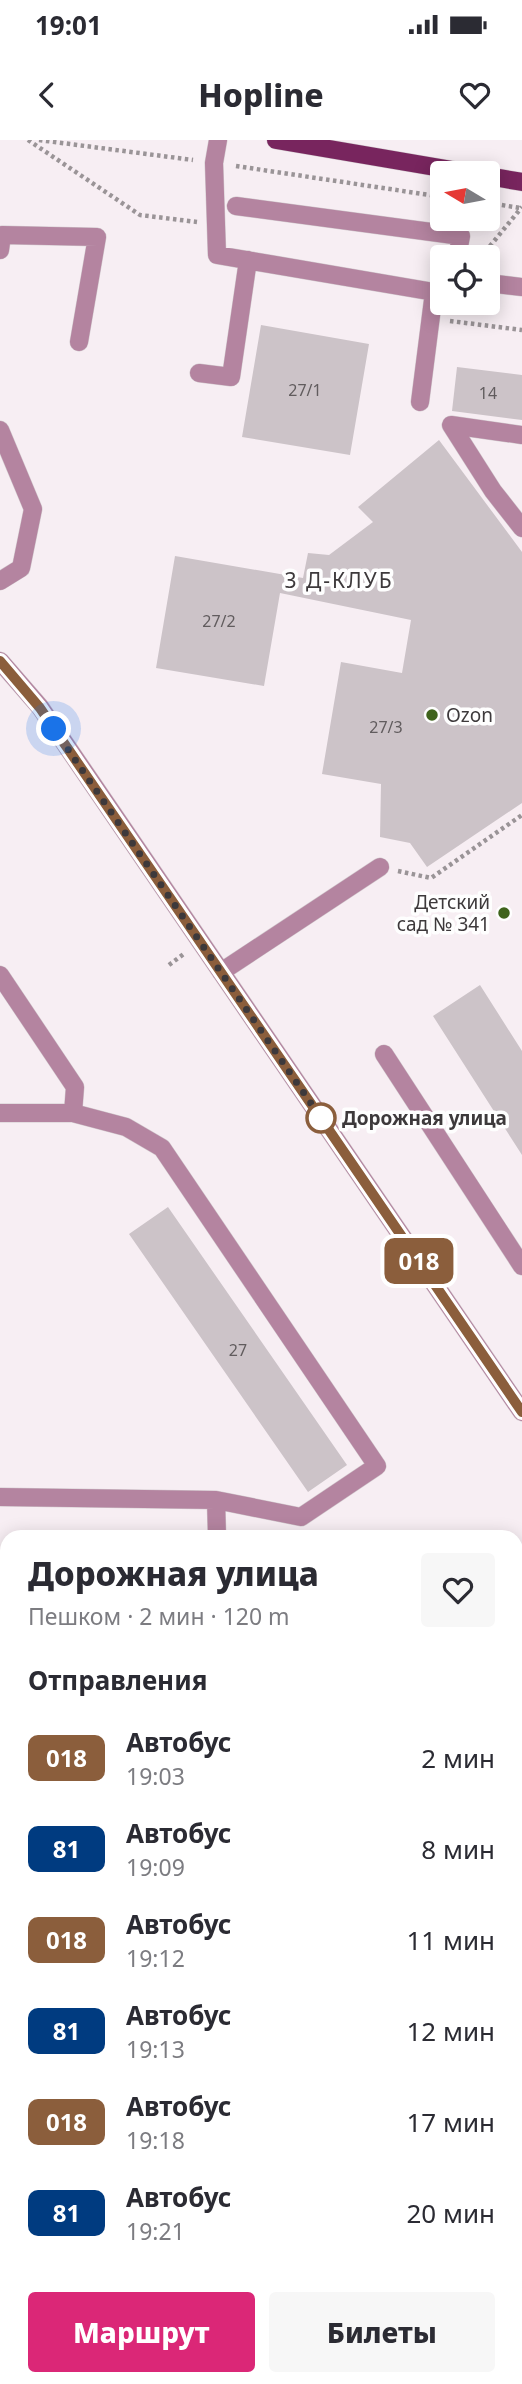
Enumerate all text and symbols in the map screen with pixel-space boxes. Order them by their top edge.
text: 19:01 [35,7,102,43]
text: Hopline [198,73,324,116]
icon: back [28,76,66,114]
icon: heart [456,76,494,114]
north arrow [430,161,500,231]
map controls [430,161,500,315]
button: locate [430,245,500,315]
house number: 27/1 [288,379,322,401]
house number: 14 [479,382,497,404]
district label: 3 Д-КЛУБ [284,566,394,594]
house number: 27/2 [202,610,236,632]
place label: Ozon [446,702,493,728]
marker: Ozon [424,707,440,723]
your location [36,711,71,746]
house number: 27/3 [369,716,403,738]
place label: Детский сад № 341 [397,889,490,937]
marker: Детский сад № 341 [496,905,512,921]
marker: Дорожная улица [306,1103,336,1133]
place label: Дорожная улица [342,1105,507,1131]
line badge: 018 [379,1238,459,1284]
text: 018 [398,1244,440,1277]
house number: 27 [229,1339,247,1361]
text: Дорожная улица [28,1551,319,1596]
button: heart [421,1553,495,1627]
text: Пешком · 2 мин · 120 m [28,1600,290,1632]
text: Отправления [28,1662,207,1698]
text: Автобус [126,1724,231,1760]
text: 2 мин [421,1740,495,1776]
text: 018 [46,1741,87,1774]
text: 19:03 [126,1760,185,1792]
text: Автобус [126,1815,231,1851]
text: 8 мин [421,1831,495,1867]
text: 81 [53,1832,80,1865]
text: 19:09 [126,1851,185,1883]
text: Автобус [126,1906,231,1942]
text: 11 мин [406,1922,495,1958]
text: 018 [46,1923,87,1956]
text: 19:12 [126,1942,185,1974]
text: Автобус [126,1997,231,2033]
text: 12 мин [406,2013,495,2049]
text: 81 [53,2014,80,2047]
text: 19:13 [126,2033,185,2065]
text: Автобус [126,2088,231,2124]
text: 17 мин [406,2104,495,2140]
text: 018 [46,2105,87,2138]
text: 19:18 [126,2124,185,2156]
text: Автобус [126,2179,231,2215]
text: 20 мин [406,2195,495,2231]
text: 81 [53,2196,80,2229]
text: 19:21 [126,2215,185,2247]
button: Маршрут [28,2292,255,2372]
button: Билеты [269,2292,495,2372]

